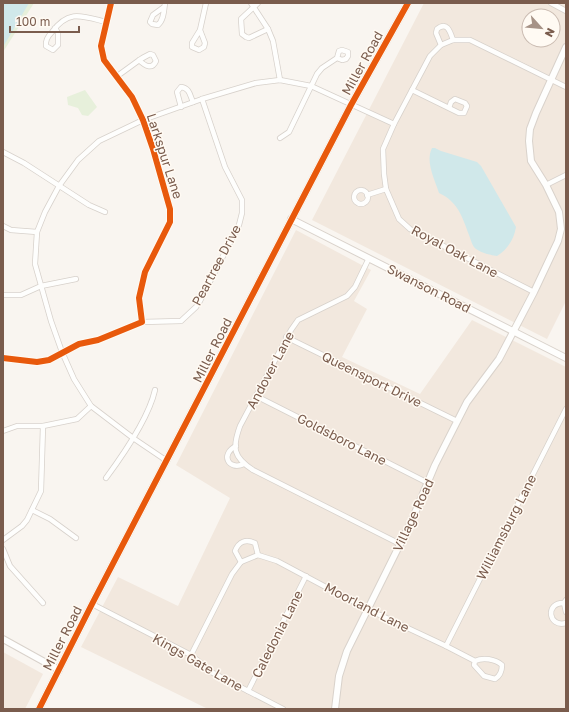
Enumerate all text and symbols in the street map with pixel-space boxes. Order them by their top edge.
scale bar [10,8,79,34]
north arrow [521,8,561,48]
text: 100 m [16,14,50,29]
text: N [543,26,558,39]
street label: Miller Road [338,28,386,98]
street label: Larkspur Lane [144,111,186,201]
street label: Royal Oak Lane [409,221,501,281]
street label: Peartree Drive [188,222,244,308]
street label: Swanson Road [385,260,473,316]
street label: Miller Road [189,315,235,385]
street label: Andover Lane [243,328,297,412]
street label: Queensport Drive [319,348,425,410]
street label: Goldsboro Lane [295,410,389,468]
street label: Williamsburg Lane [473,472,539,582]
street label: Village Road [389,476,437,554]
street label: Moorland Lane [322,579,412,635]
street label: Caledonia Lane [248,588,306,680]
street label: Miller Road [39,603,85,673]
street label: Kings Gate Lane [150,630,246,694]

